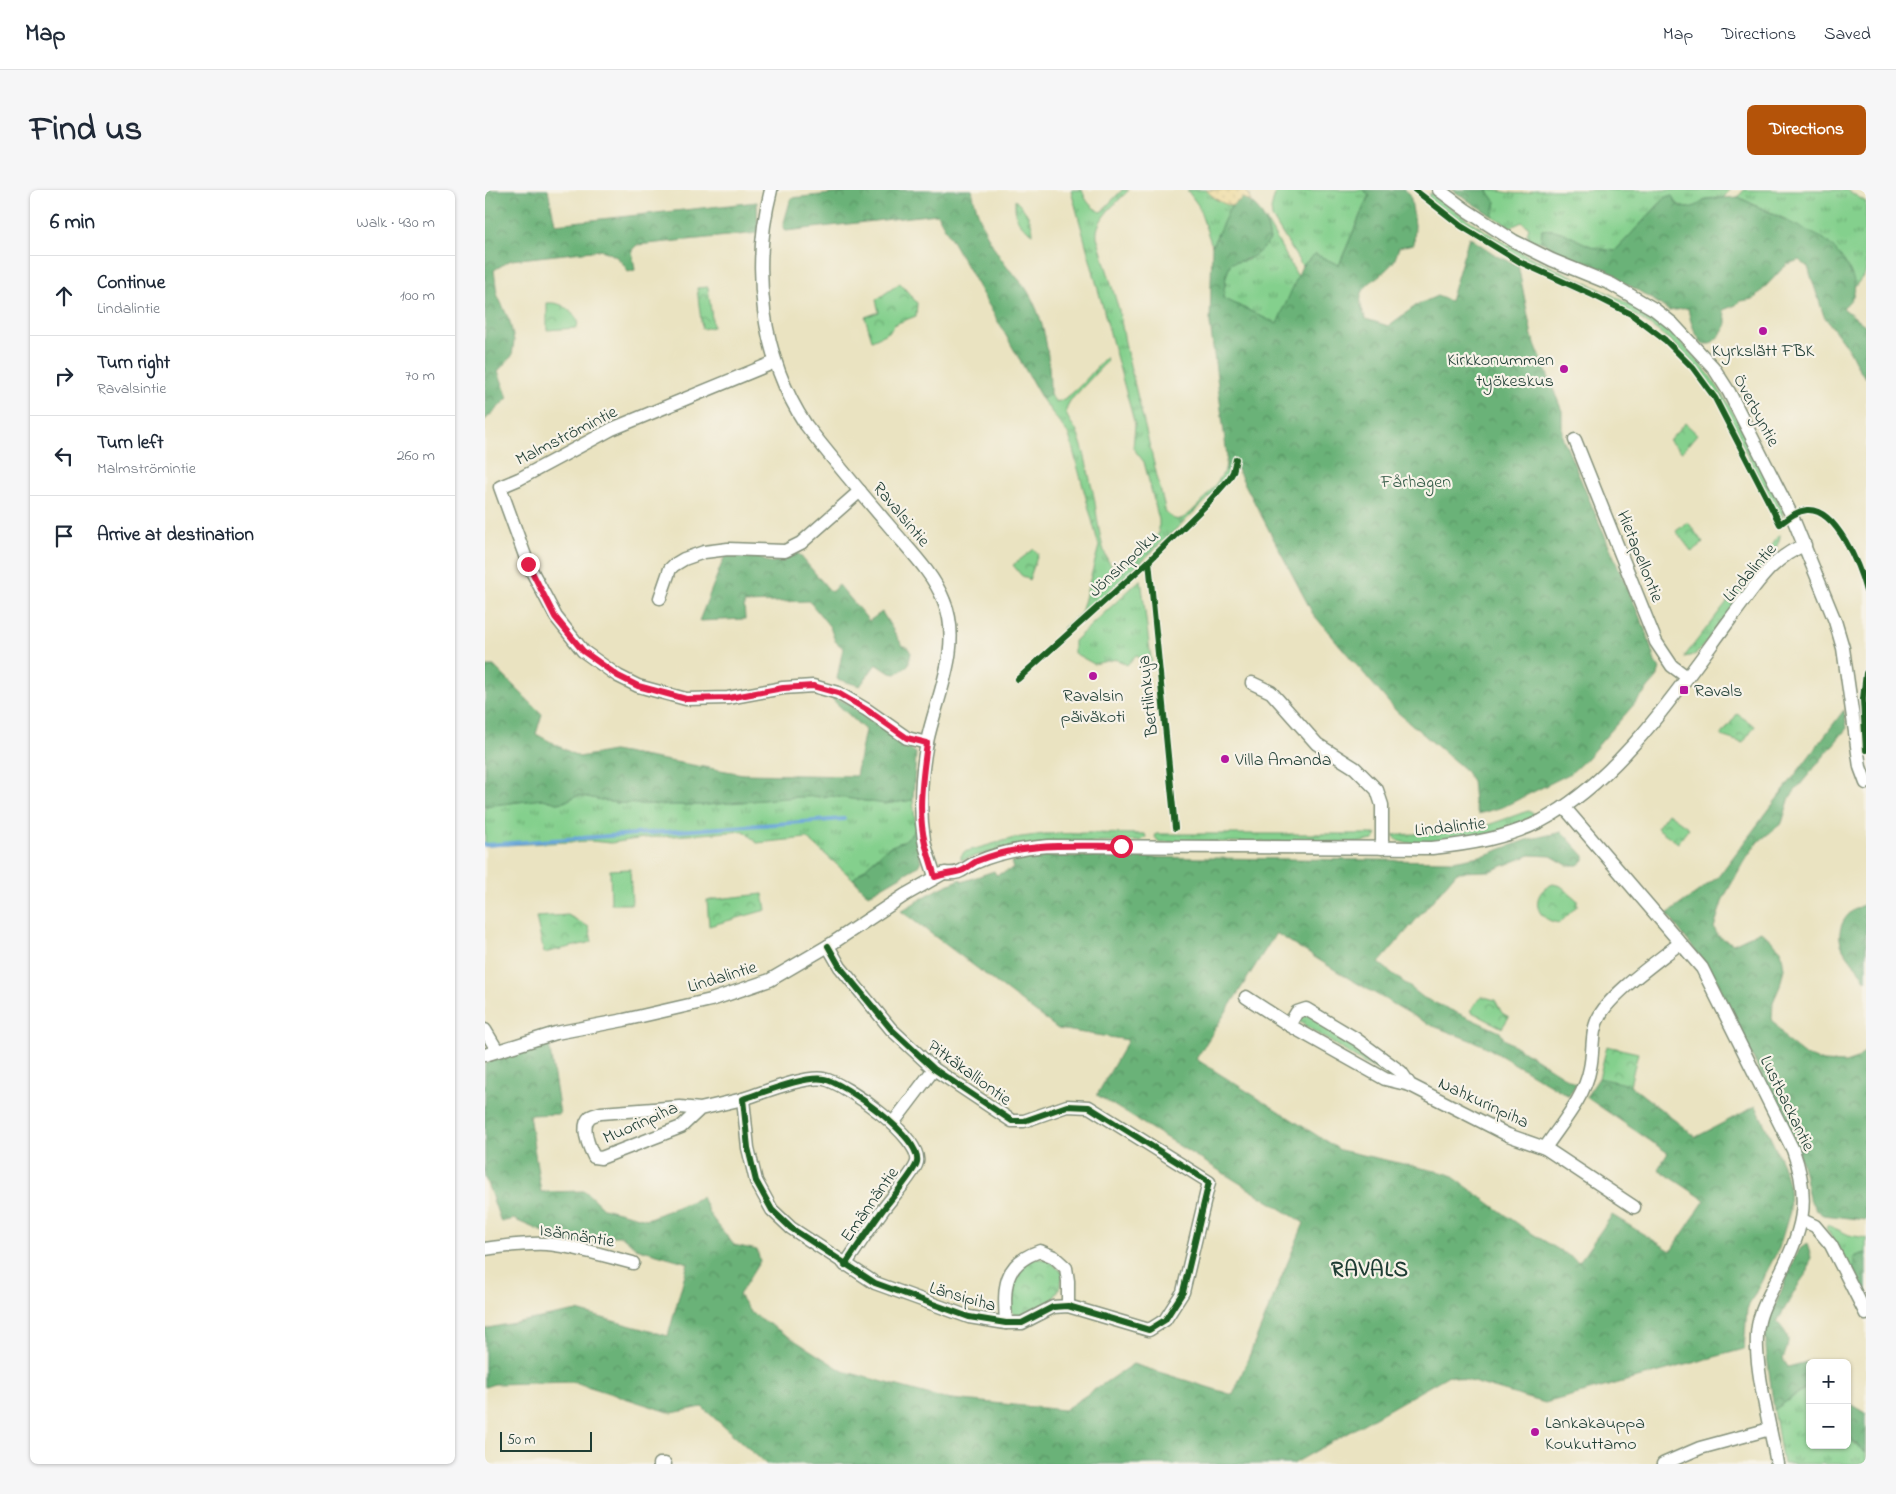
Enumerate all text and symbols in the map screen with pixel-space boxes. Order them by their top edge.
text: Map [25,17,66,52]
text: Map [1663,22,1693,48]
text: Directions [1721,22,1796,48]
text: Saved [1824,22,1871,48]
text: Find us [30,105,142,156]
button: Directions [1747,105,1866,155]
text: 6 min [50,208,95,238]
text: Walk · 430 m [356,211,435,235]
text: Continue [97,270,165,297]
icon: ahead [50,282,78,310]
text: 100 m [400,284,435,308]
text: Lindalintie [97,297,160,321]
marker: Kyrkslätt FBK [1757,325,1769,337]
place label: Kyrkslätt FBK [1712,339,1815,365]
place label: Kirkkonummen työkeskus [1447,348,1554,395]
text: Turn right [97,350,170,377]
icon: right [50,362,78,390]
marker: Kirkkonummen työkeskus [1558,363,1570,375]
text: 70 m [405,364,435,388]
street label: Överbyntie [1725,370,1786,453]
text: Ravalsintie [97,377,166,401]
street label: Malmströmintie [511,400,623,474]
text: Turn left [97,430,164,457]
icon: left [50,442,78,470]
text: 260 m [397,444,435,468]
text: Malmströmintie [97,457,196,481]
park label: Fårhagen [1380,470,1451,497]
street label: Ravalsintie [865,477,936,554]
street label: Hietapellontie [1609,507,1670,607]
icon: arrive [50,522,78,550]
text: Arrive at destination [97,522,254,549]
street label: Jönsinpolku [1083,525,1165,604]
street label: Lindalintie [1717,537,1784,609]
route end [517,553,540,576]
street label: Bertilinkuja [1132,654,1166,739]
marker: Ravalsin päiväkoti [1087,670,1099,682]
place label: Ravals [1694,679,1743,705]
place label: Ravalsin päiväkoti [1061,684,1125,731]
marker: Ravals [1678,684,1690,696]
place label: Villa Amanda [1234,748,1331,774]
marker: Villa Amanda [1219,753,1231,765]
street label: Lindalintie [1413,811,1488,845]
route start [1110,835,1133,858]
street label: Lindalintie [685,955,761,1001]
street label: Pitkäkalliontie [921,1034,1017,1114]
street label: Lustbackantie [1752,1052,1821,1157]
street label: Nahkurinpiha [1433,1071,1533,1136]
street label: Muorinpiha [599,1096,682,1152]
street label: Emännäntie [835,1161,907,1248]
street label: Isännäntie [537,1218,617,1256]
district label: RAVALS [1331,1255,1409,1287]
street label: Länsipiha [926,1276,999,1320]
map controls [1806,1359,1851,1449]
button: + [1806,1359,1851,1404]
button: − [1806,1404,1851,1449]
place label: Lankakauppa Koukuttamo [1545,1411,1645,1458]
marker: Lankakauppa Koukuttamo [1529,1426,1541,1438]
scale bar [500,1429,593,1452]
text: 50 m [507,1430,535,1451]

